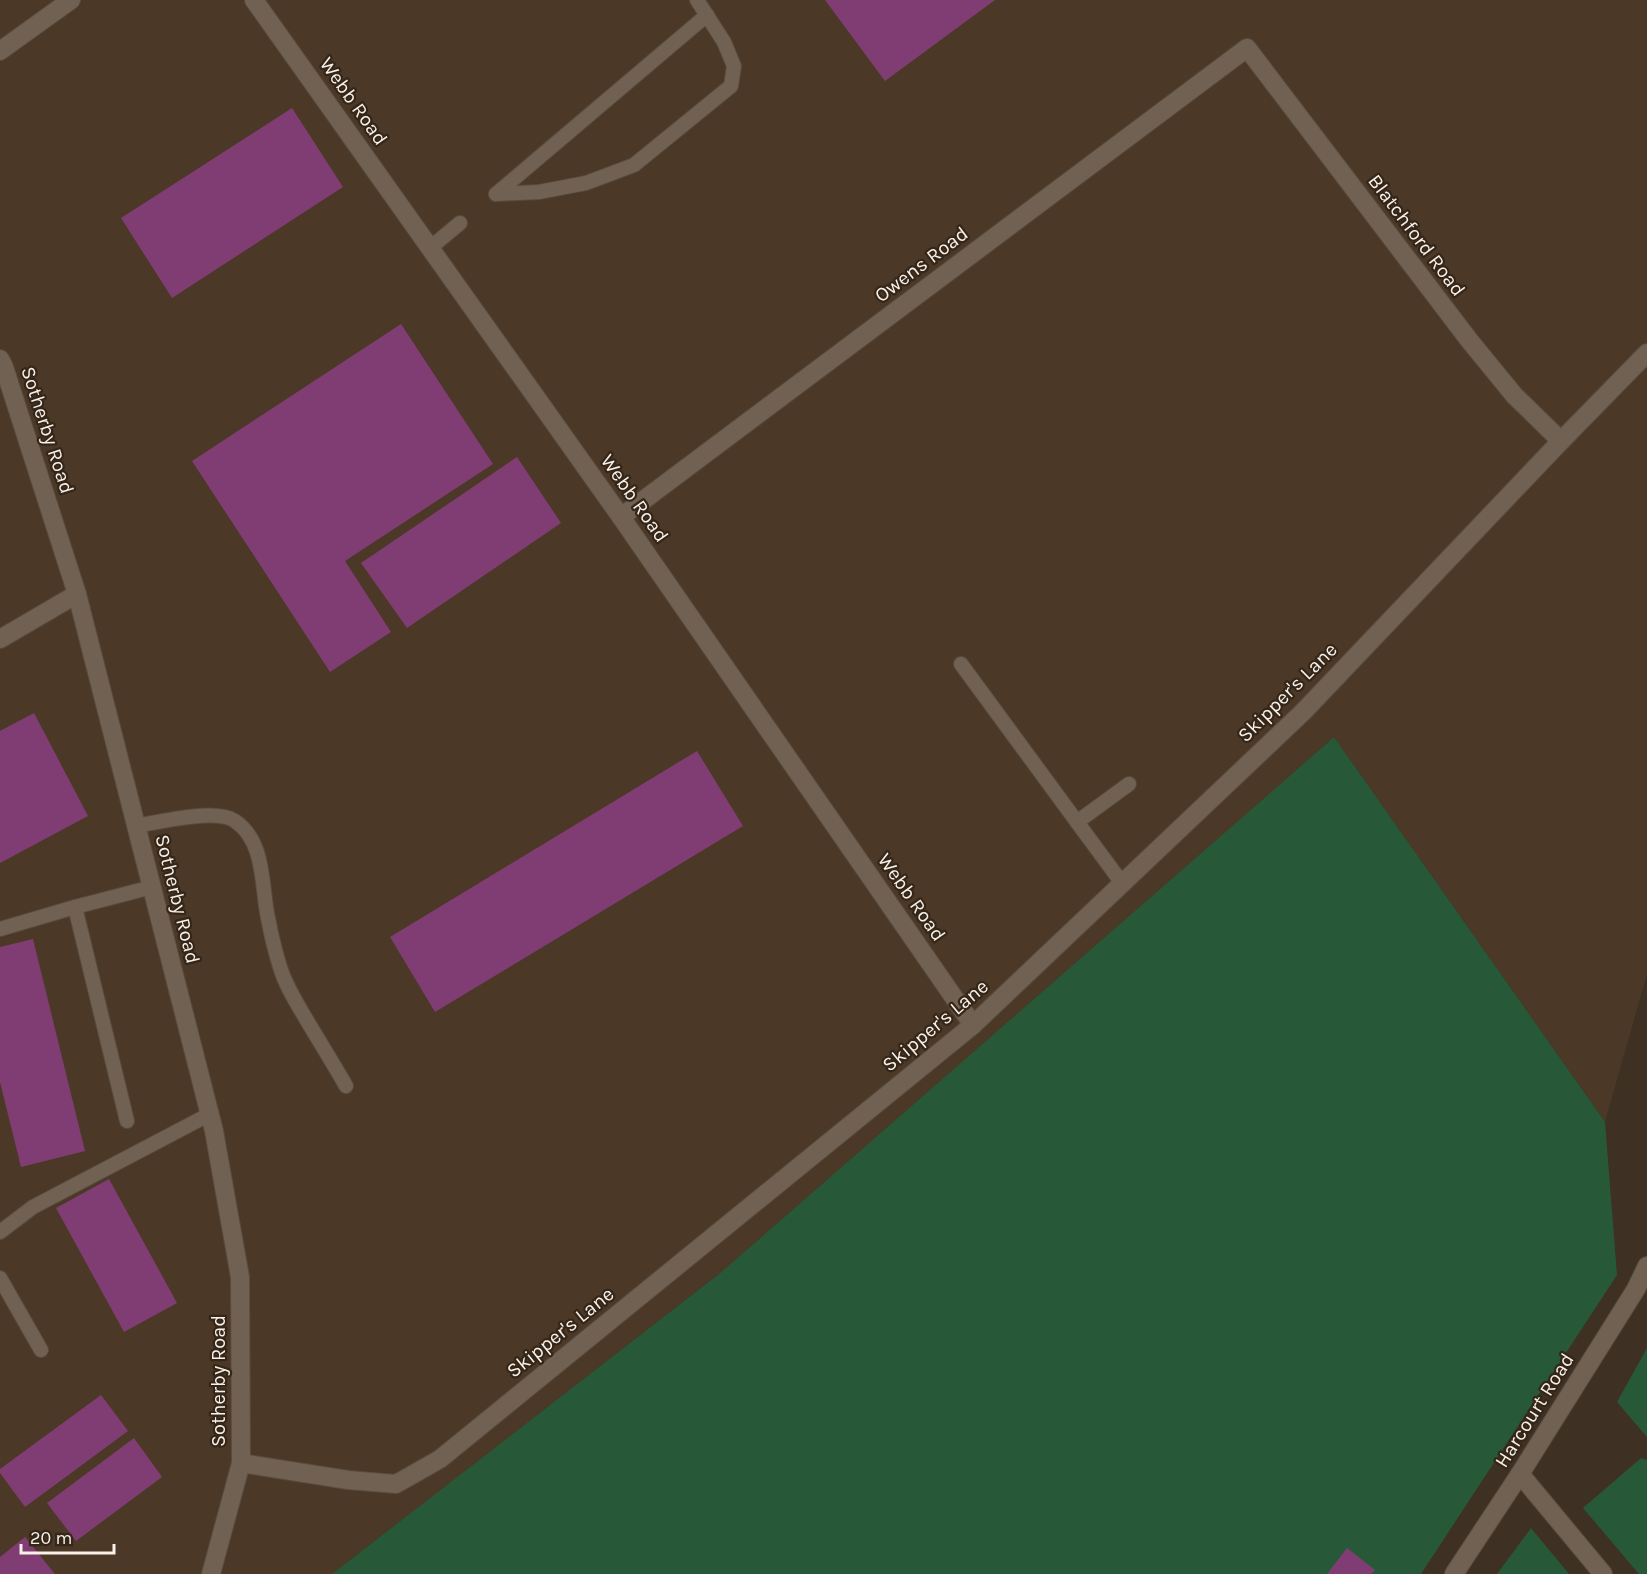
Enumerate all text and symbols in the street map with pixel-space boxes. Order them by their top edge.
street label: Webb Road [315,53,392,150]
street label: Blatchford Road [1363,170,1470,301]
street label: Owens Road [870,222,973,307]
street label: Sotherby Road [16,364,79,497]
street label: Webb Road [596,450,673,547]
street label: Skipper's Lane [1233,638,1342,747]
street label: Sotherby Road [150,832,205,966]
street label: Webb Road [873,849,950,946]
street label: Skipper's Lane [878,975,993,1076]
street label: Skipper's Lane [502,1282,618,1383]
street label: Sotherby Road [207,1315,230,1447]
street label: Harcourt Road [1490,1349,1579,1472]
scale bar [21,1517,114,1555]
text: 20 m [30,1527,72,1549]

